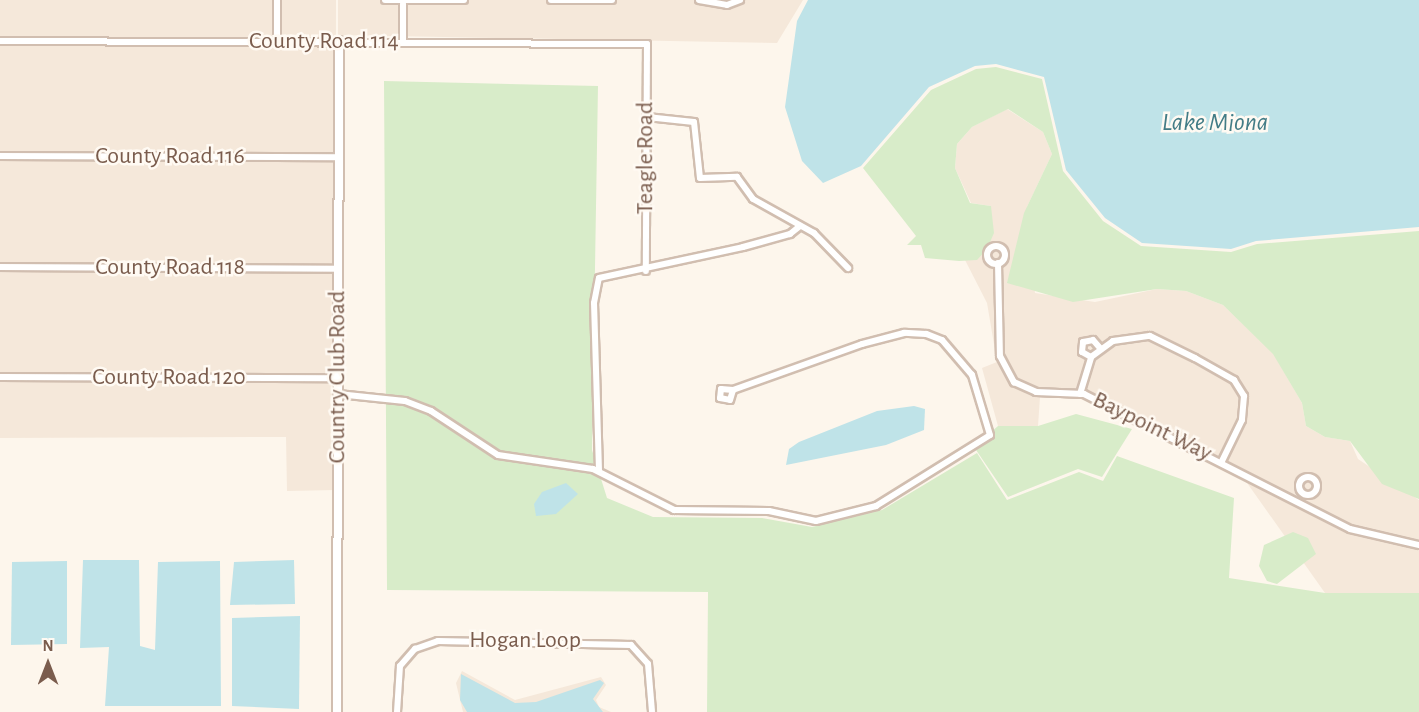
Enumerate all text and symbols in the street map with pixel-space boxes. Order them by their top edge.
street label: County Road 114 [249,28,399,56]
street label: Teagle Road [632,102,660,214]
water label: Lake Miona [1162,107,1268,139]
street label: County Road 116 [95,143,245,171]
street label: County Road 118 [95,254,245,282]
street label: Country Club Road [324,291,352,463]
street label: County Road 120 [92,364,246,392]
street label: Baypoint Way [1088,386,1216,468]
street label: Hogan Loop [469,627,581,655]
north arrow [18,634,78,694]
text: N [42,638,54,654]

